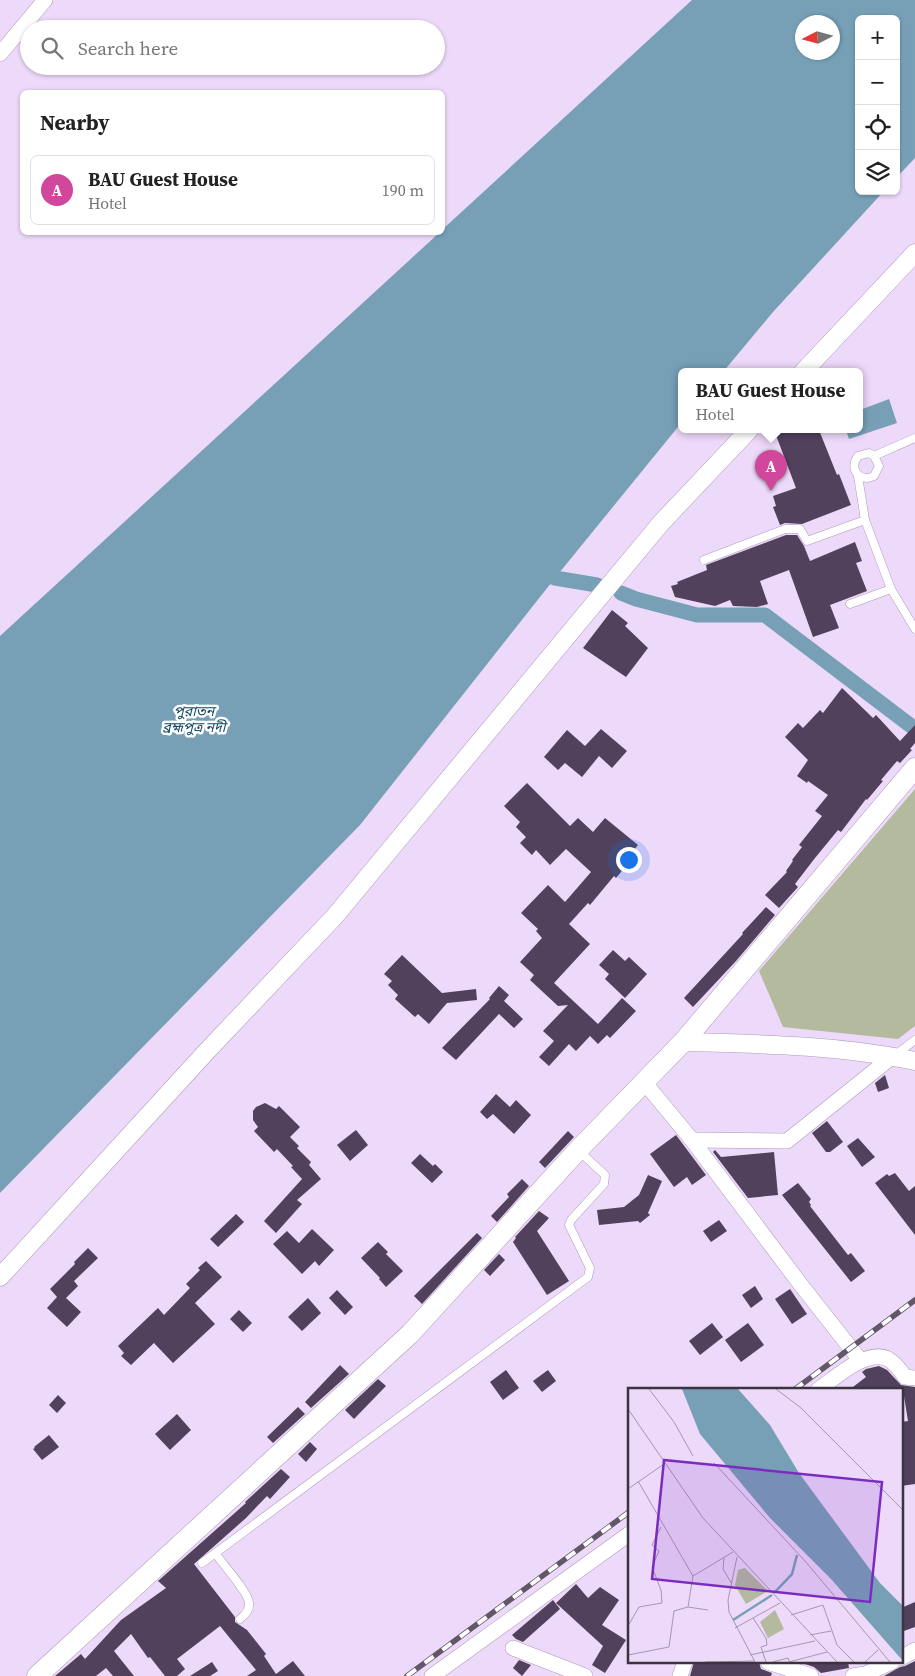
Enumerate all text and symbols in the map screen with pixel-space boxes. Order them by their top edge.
north arrow [795,15,840,60]
map controls [855,15,900,195]
button: + [855,15,900,60]
search box [20,20,445,75]
icon: search [38,34,66,62]
text: Search here [78,35,178,61]
button: − [855,60,900,105]
button: locate [855,105,900,150]
text: Nearby [40,108,110,137]
button: layers [855,150,900,195]
text: BAU Guest House [88,166,238,192]
text: A [52,179,62,201]
text: 190 m [382,179,424,201]
text: Hotel [88,192,127,214]
popup [678,368,863,433]
text: BAU Guest House [696,377,845,403]
text: Hotel [696,403,734,425]
pin: A [755,450,787,491]
water label: পুরাতন ব্রহ্মপুত্র নদী [162,701,229,737]
your location [616,847,642,873]
inset map [628,1388,902,1664]

